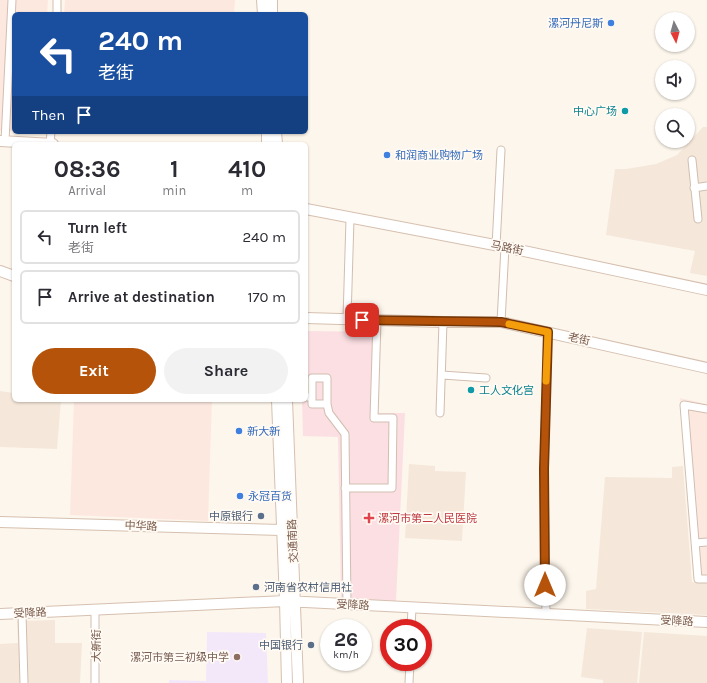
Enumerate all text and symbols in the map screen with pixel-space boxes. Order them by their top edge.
north arrow [655,12,695,52]
map controls [655,12,695,148]
place label: 漯河丹尼斯 [548,17,603,30]
marker: 漯河丹尼斯 [606,18,616,28]
text: 240 m [98,24,183,57]
icon: left [32,28,84,80]
button: sound [655,60,695,100]
text: 老街 [98,62,134,84]
icon: arrive [73,104,95,126]
place label: 中心广场 [573,105,617,118]
text: Then [32,106,65,124]
marker: 中心广场 [620,106,630,116]
button: search [655,108,695,148]
place label: 和润商业购物广场 [395,149,483,162]
marker: 和润商业购物广场 [382,150,392,160]
text: 08:36 [54,155,121,183]
text: 1 [170,155,179,183]
text: 410 [228,155,266,183]
text: Arrival [68,183,106,198]
text: min [162,183,186,198]
text: m [241,183,253,198]
text: Turn left [68,219,127,237]
icon: left [34,226,56,248]
text: 240 m [242,228,286,246]
street label: 马路街 [490,238,524,258]
text: 老街 [68,240,94,255]
icon: arrive [34,286,56,308]
text: Arrive at destination [68,288,215,306]
text: 170 m [248,288,286,306]
pin [345,303,379,337]
icon: arrive [351,309,373,331]
street label: 老街 [567,330,591,348]
button: Exit [32,348,156,394]
button: Share [164,348,288,394]
place label: 工人文化宫 [479,384,534,397]
marker: 工人文化宫 [466,385,476,395]
place label: 新大新 [247,425,280,438]
marker: 新大新 [234,426,244,436]
place label: 永冠百货 [248,490,292,503]
marker: 永冠百货 [235,491,245,501]
place label: 中原银行 [209,510,253,523]
marker: 中原银行 [256,511,266,521]
marker: 漯河市第二人民医院 [363,512,375,524]
place label: 漯河市第二人民医院 [378,512,477,525]
street label: 中华路 [124,519,158,533]
street label: 交通南路 [285,519,301,563]
position arrow [524,564,566,606]
place label: 河南省农村信用社 [264,581,352,594]
marker: 河南省农村信用社 [251,582,261,592]
street label: 受降路 [336,598,370,612]
street label: 受降路 [13,606,47,620]
street label: 受降路 [660,614,694,628]
speed limit sign: 30 [380,619,432,671]
text: 26 [334,628,358,651]
street label: 大新街 [90,630,103,663]
place label: 中国银行 [259,639,303,652]
marker: 中国银行 [306,640,316,650]
text: km/h [333,649,359,661]
place label: 漯河市第三初级中学 [130,651,229,664]
marker: 漯河市第三初级中学 [232,652,242,662]

